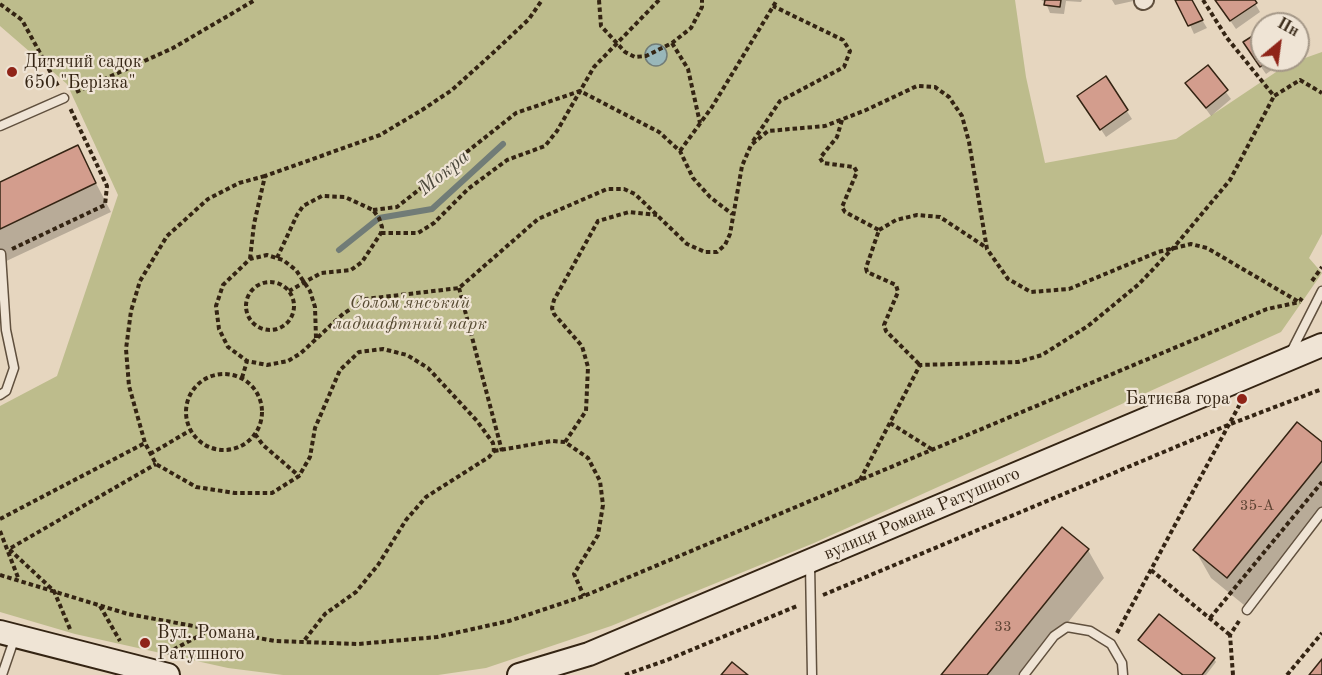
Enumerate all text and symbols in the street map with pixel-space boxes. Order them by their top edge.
north arrow [1250,12,1310,72]
text: Пн [1274,16,1301,40]
place label: Дитячий садок 650 "Берізка" [24,51,142,94]
marker: Дитячий садок 650 "Берізка" [5,65,19,79]
water label: Мокра [413,145,475,201]
park label: Солом'янський ладшафтний парк [333,292,487,334]
place label: Батиєва гора [1125,388,1230,410]
marker: Батиєва гора [1235,392,1249,406]
street label: вулиця Романа Ратушного [821,463,1023,565]
house number: 35-А [1240,497,1274,515]
house number: 33 [994,618,1012,636]
place label: Вул. Романа Ратушного [157,622,255,664]
marker: Вул. Романа Ратушного [138,636,152,650]

